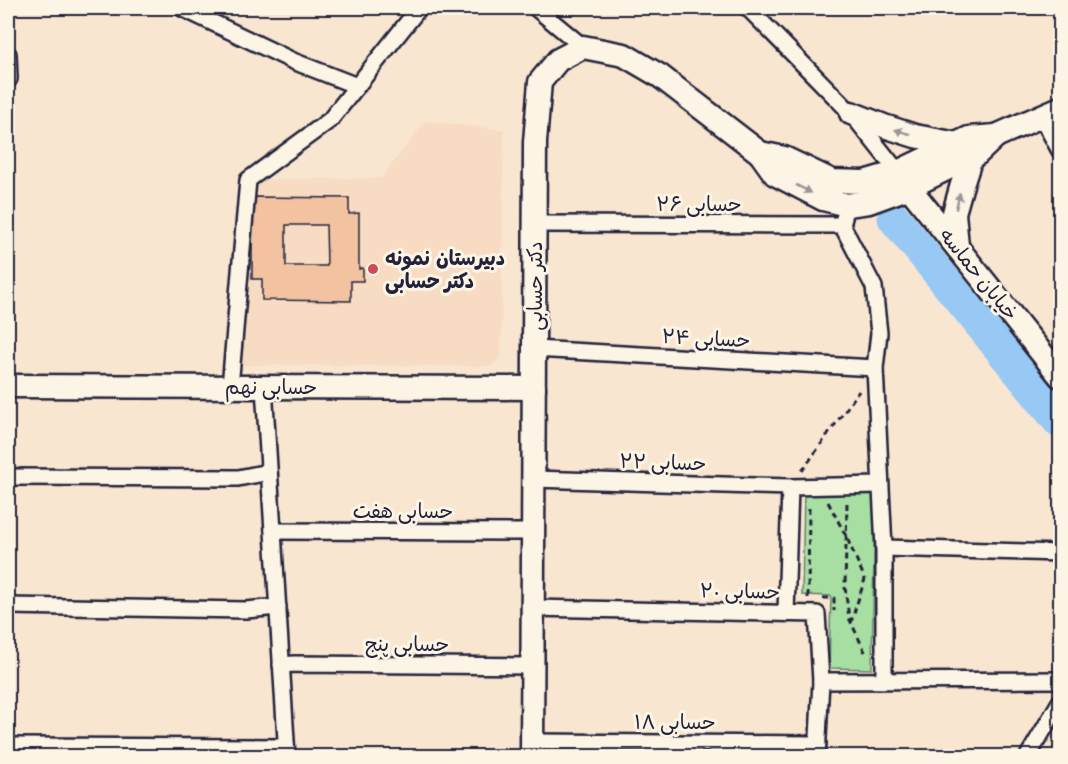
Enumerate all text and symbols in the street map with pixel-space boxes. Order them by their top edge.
one-way arrow [894,127,912,136]
one-way arrow [796,185,813,194]
one-way arrow [953,191,963,210]
street label: حسابی ۲۶ [656,192,742,217]
street label: خیابان حماسه [935,223,1023,325]
street label: دکتر حسابی [523,241,548,331]
place label: دبیرستان نمونه دکتر حسابی [385,246,505,294]
marker: دبیرستان نمونه دکتر حسابی [366,262,380,276]
street label: حسابی ۲۴ [661,324,751,353]
street label: حسابی نهم [225,375,317,402]
street label: حسابی ۲۲ [619,448,707,477]
street label: حسابی هفت [353,499,453,524]
street label: حسابی ۲۰ [700,578,780,605]
street label: حسابی پنج [365,632,449,658]
street label: حسابی ۱۸ [634,710,716,735]

